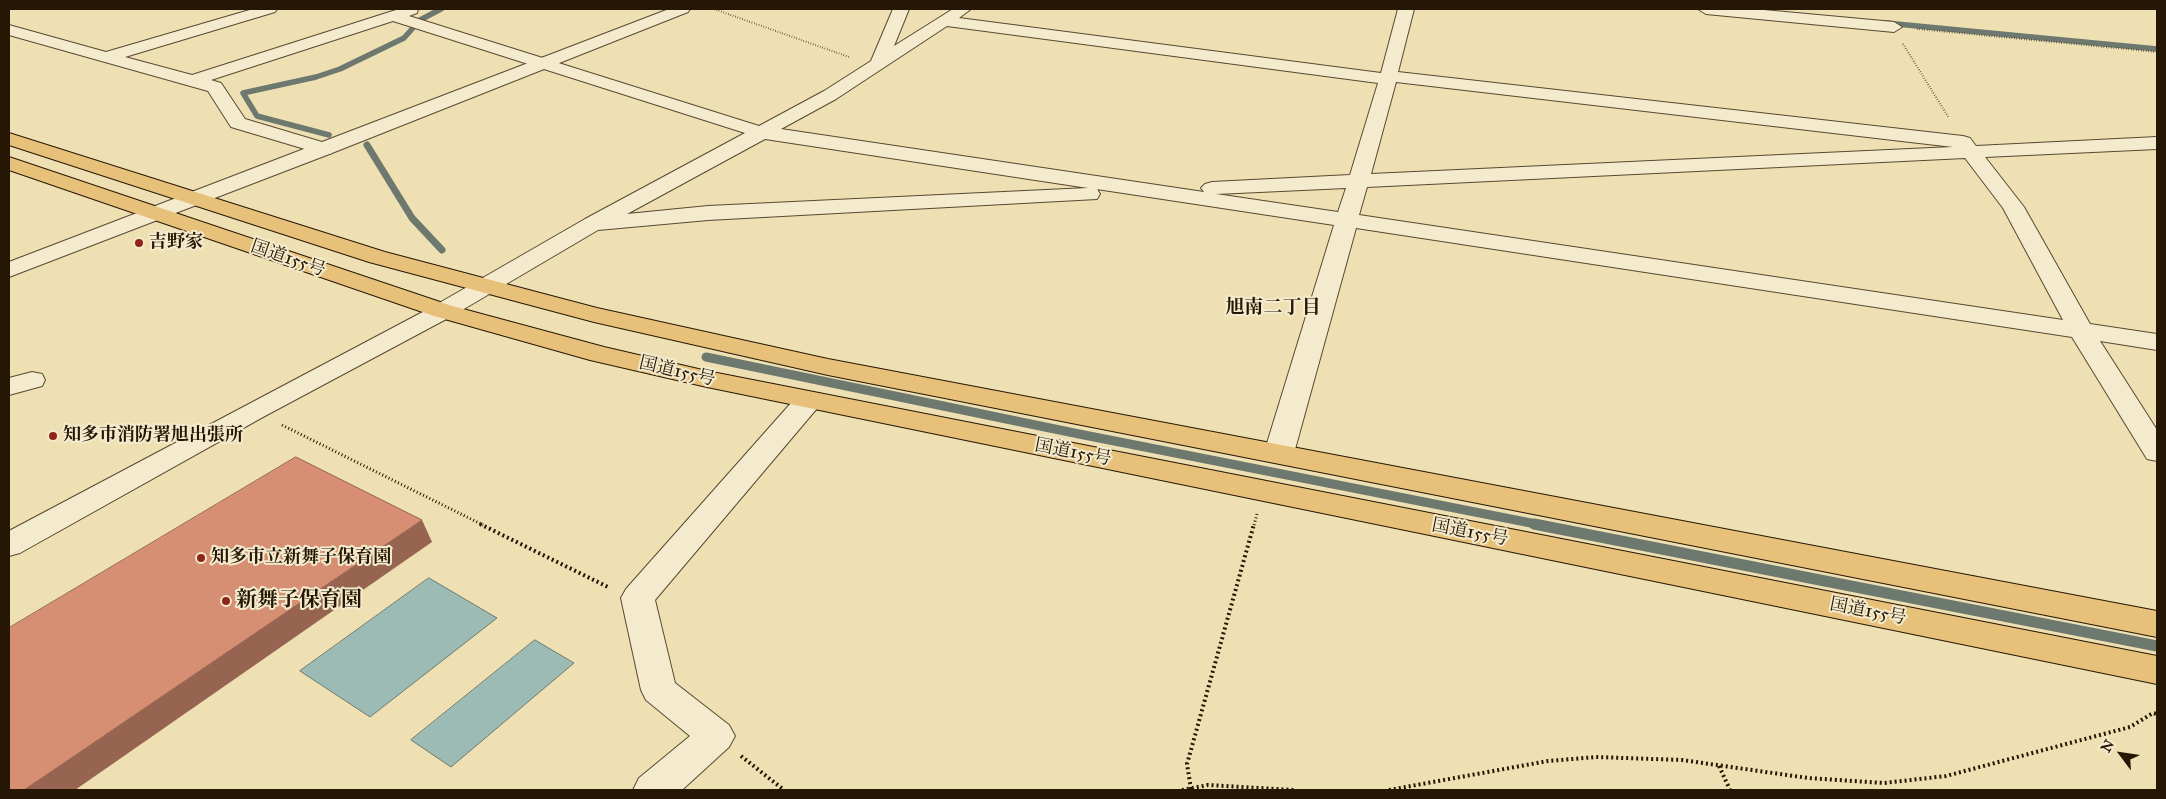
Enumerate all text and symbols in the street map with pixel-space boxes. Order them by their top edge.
place label: 吉野家 [149,232,203,254]
street label: 国道155号 [248,236,328,282]
marker: 吉野家 [133,237,145,249]
district label: 旭南二丁目 [1226,297,1320,319]
street label: 国道155号 [637,353,717,391]
place label: 知多市消防署旭出張所 [63,425,243,447]
marker: 知多市消防署旭出張所 [47,430,59,442]
street label: 国道155号 [1033,435,1113,471]
street label: 国道155号 [1430,515,1510,551]
place label: 知多市立新舞子保育園 [211,547,391,569]
marker: 知多市立新舞子保育園 [195,552,207,564]
place label: 新舞子保育園 [236,588,362,614]
street label: 国道155号 [1828,594,1908,630]
marker: 新舞子保育園 [220,595,232,607]
north arrow [2096,729,2146,779]
text: N [2097,737,2118,755]

